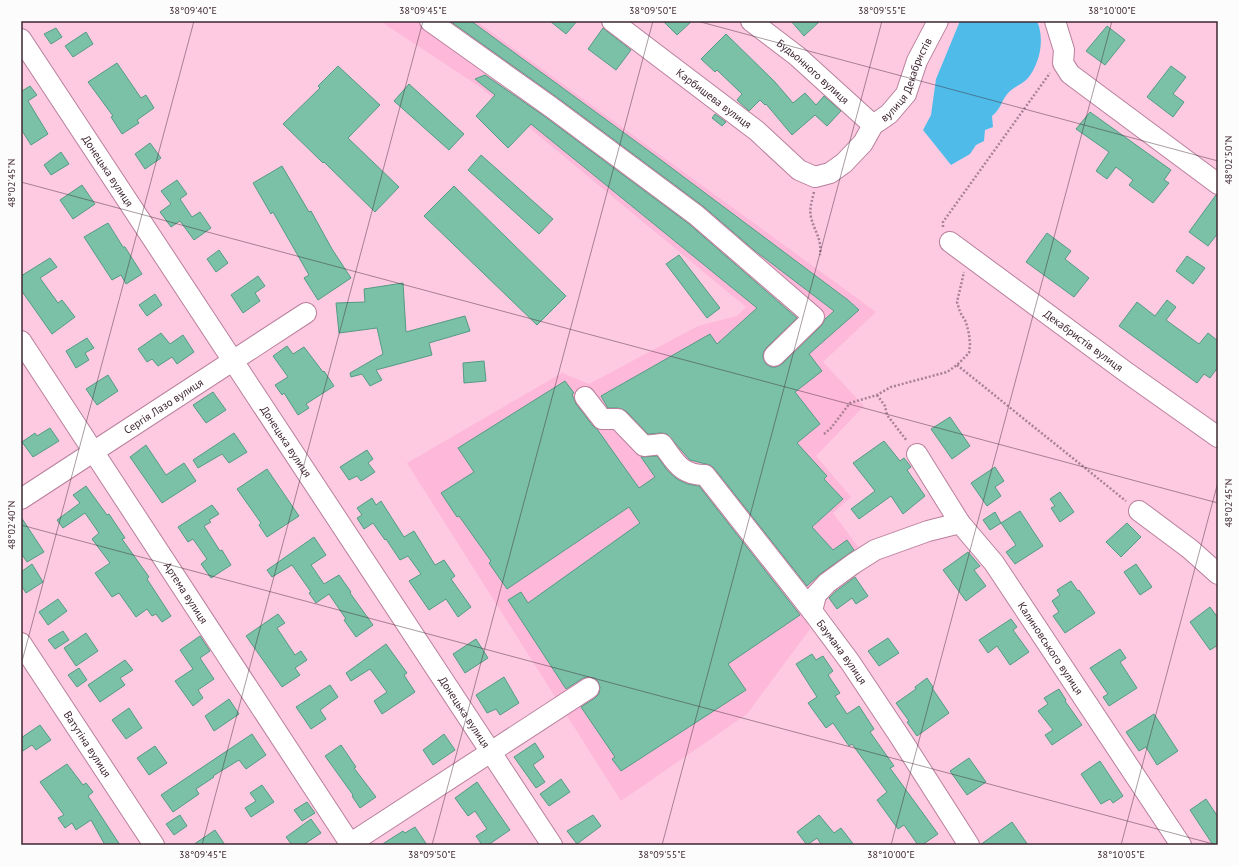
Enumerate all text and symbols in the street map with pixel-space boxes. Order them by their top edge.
text: 38°09'40"E [169,4,217,17]
text: 38°09'45"E [399,4,447,17]
text: 38°09'50"E [629,4,677,17]
text: 38°09'55"E [858,4,906,17]
text: 38°10'00"E [1088,4,1136,17]
street label: вулиця Декабристів [878,35,935,125]
street label: Будьонного вулиця [774,36,852,107]
street label: Карбишева вулиця [674,65,754,131]
street label: Донецька вулиця [79,133,137,209]
text: 48°02'50"N [1222,135,1235,185]
text: 48°02'45"N [5,158,18,208]
street label: Декабристів вулиця [1041,307,1126,375]
street label: Сергія Лазо вулиця [121,375,206,437]
street label: Донецька вулиця [258,403,315,480]
text: 48°02'45"N [1222,478,1235,528]
text: 48°02'40"N [5,500,18,550]
street label: Артема вулиця [161,559,211,626]
street label: Калиновського вулиця [1015,599,1086,697]
street label: Баумана вулиця [814,617,870,687]
street label: Донецька вулиця [436,674,493,750]
street label: Ватутіна вулиця [61,708,114,780]
text: 38°09'45"E [179,848,227,861]
text: 38°09'50"E [408,848,456,861]
text: 38°09'55"E [638,848,686,861]
text: 38°10'00"E [867,848,915,861]
text: 38°10'05"E [1097,848,1145,861]

